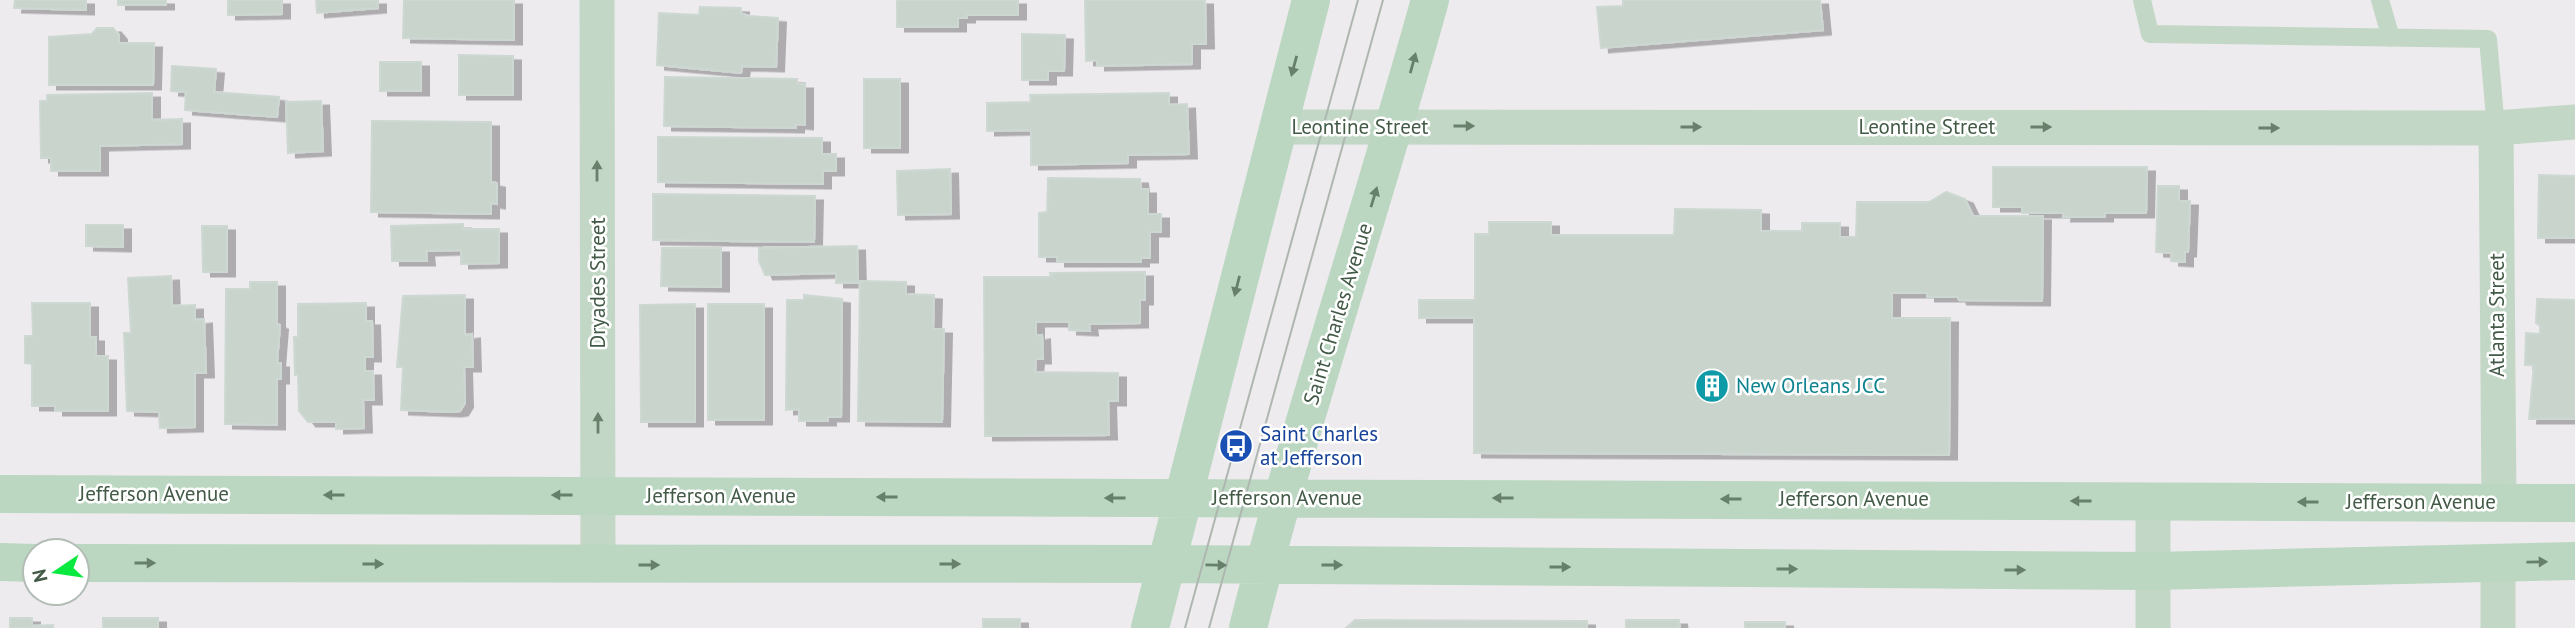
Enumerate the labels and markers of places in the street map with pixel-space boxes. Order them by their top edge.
building icon: New Orleans JCC [1693,367,1731,405]
place label: New Orleans JCC [1736,372,1885,399]
place label: Saint Charles at Jefferson [1260,420,1378,471]
bus stop icon: Saint Charles at Jefferson [1217,427,1255,465]

